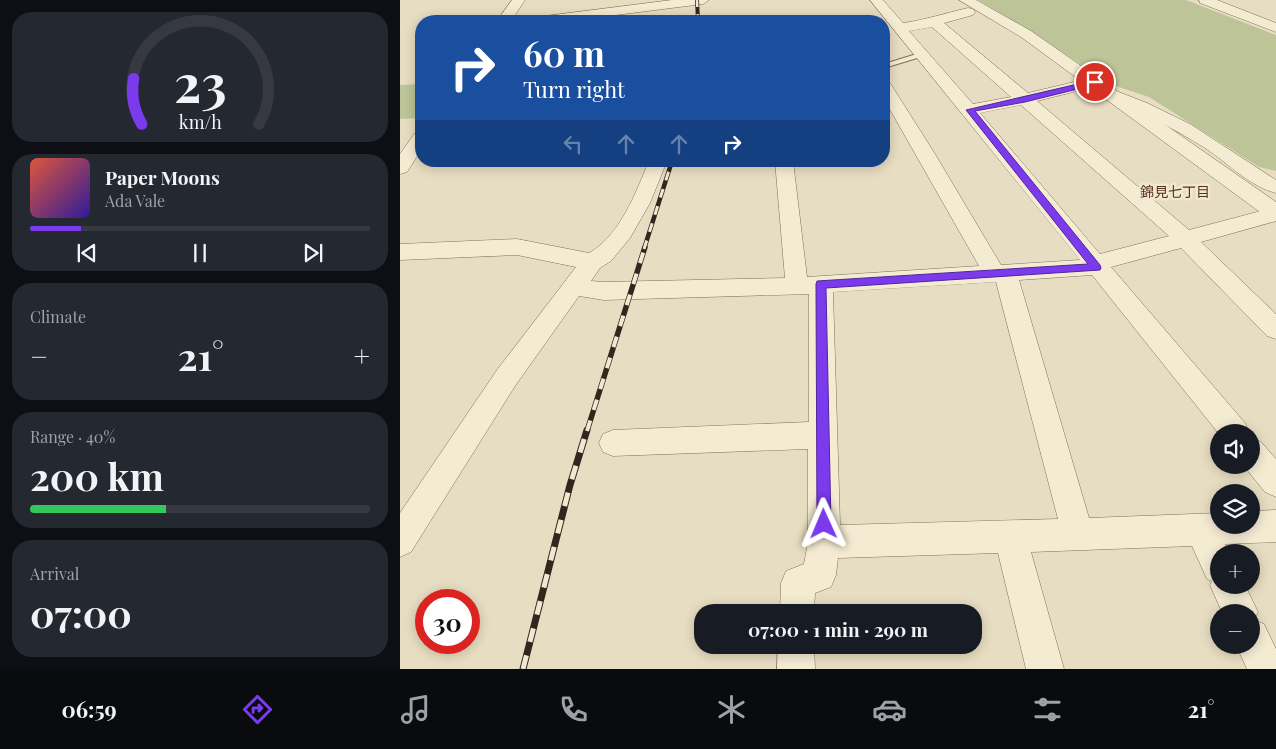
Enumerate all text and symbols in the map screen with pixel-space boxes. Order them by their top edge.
text: 60 m [523,29,605,76]
icon: right [440,35,505,100]
text: 23 [174,47,226,116]
pin [1074,61,1116,103]
icon: arrive [1081,68,1109,96]
text: Turn right [523,74,625,104]
text: km/h [179,110,222,133]
icon: left [559,130,587,158]
icon: ahead [612,130,640,158]
icon: ahead [665,130,693,158]
icon: right [718,130,746,158]
text: Paper Moons [105,164,220,190]
district label: 錦見七丁目 [1140,182,1210,201]
text: Ada Vale [105,190,165,211]
icon: previous [73,239,101,267]
icon: pause [186,239,214,267]
icon: next [299,239,327,267]
text: Climate [30,306,86,327]
text: 21° [178,330,224,381]
text: − [30,337,48,374]
text: + [354,337,370,374]
map controls [1210,424,1260,654]
button: sound [1210,424,1260,474]
text: Range · 40% [30,426,115,447]
text: 200 km [30,450,164,501]
button: layers [1210,484,1260,534]
position arrow [797,497,849,549]
button: + [1210,544,1260,594]
text: Arrival [30,563,79,584]
text: 07:00 [30,587,132,638]
speed limit sign: 30 [415,589,480,654]
button: − [1210,604,1260,654]
text: 07:00 · 1 min · 290 m [748,616,928,642]
icon: directions [240,692,275,727]
icon: music [398,692,433,727]
icon: phone [556,692,591,727]
icon: climate [714,692,749,727]
icon: car [872,692,907,727]
icon: filters [1030,692,1065,727]
text: 06:59 [62,694,117,724]
text: 21° [1188,694,1214,724]

